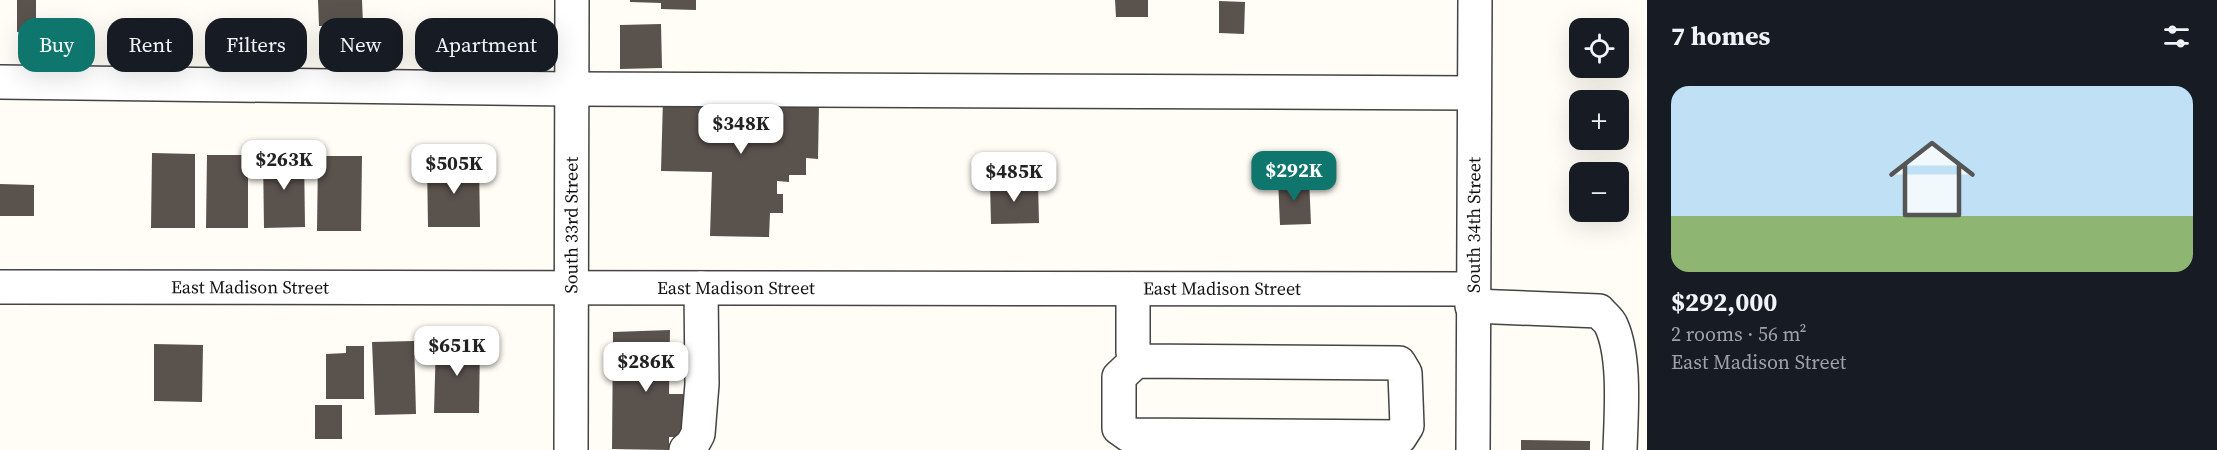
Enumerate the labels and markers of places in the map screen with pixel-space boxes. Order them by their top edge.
pin: $348K [699,104,783,155]
pin: $263K [242,140,326,191]
pin: $505K [412,144,496,195]
pin: $292K [1252,151,1336,202]
pin: $485K [972,152,1056,203]
pin: $651K [415,326,499,377]
pin: $286K [604,342,688,393]

